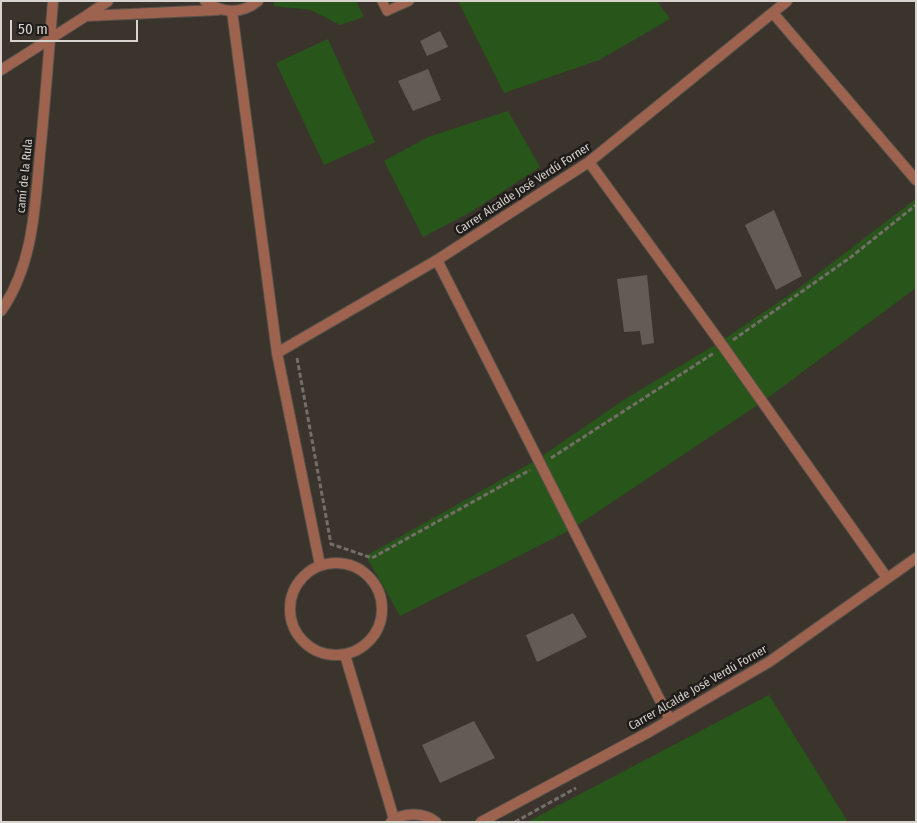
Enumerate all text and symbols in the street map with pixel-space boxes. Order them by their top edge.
scale bar [12,10,140,42]
text: 50 m [18,20,48,38]
street label: camí de la Rula [14,138,36,214]
street label: Carrer Alcalde José Verdú Forner [453,140,593,238]
street label: Carrer Alcalde José Verdú Forner [626,642,770,734]

